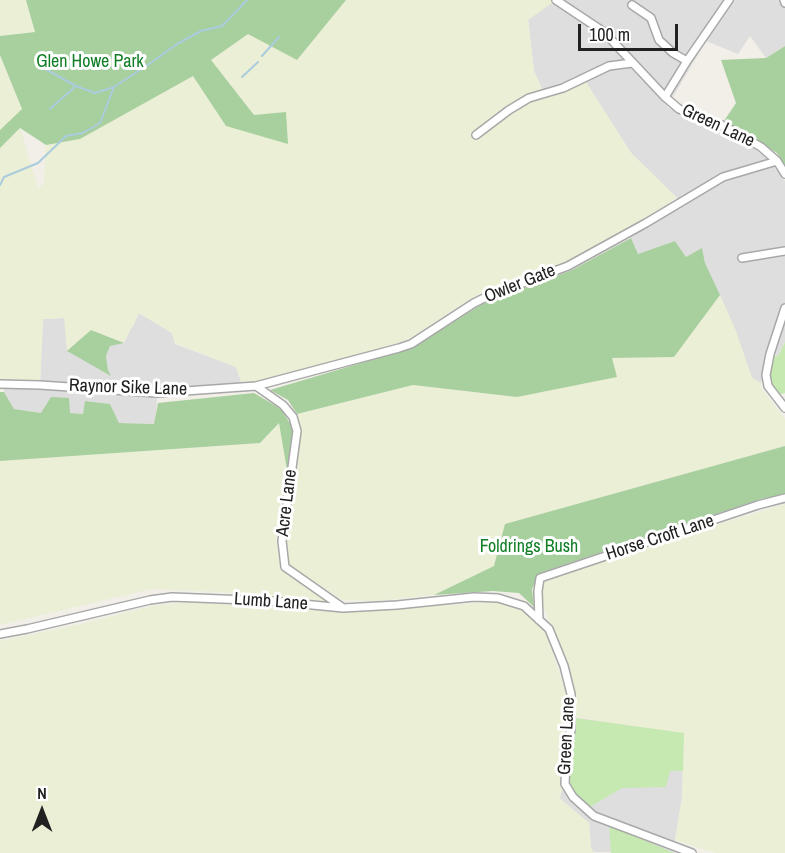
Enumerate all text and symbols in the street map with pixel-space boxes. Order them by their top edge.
scale bar [581,12,682,50]
text: 100 m [589,22,630,47]
park label: Glen Howe Park [36,51,144,73]
street label: Green Lane [678,100,758,152]
street label: Owler Gate [481,260,559,308]
street label: Raynor Sike Lane [69,375,187,401]
street label: Acre Lane [272,468,302,538]
street label: Horse Croft Lane [603,510,717,566]
park label: Foldrings Bush [480,536,578,558]
street label: Lumb Lane [233,589,309,615]
street label: Green Lane [554,697,580,775]
north arrow [12,781,72,841]
text: N [37,782,47,804]

